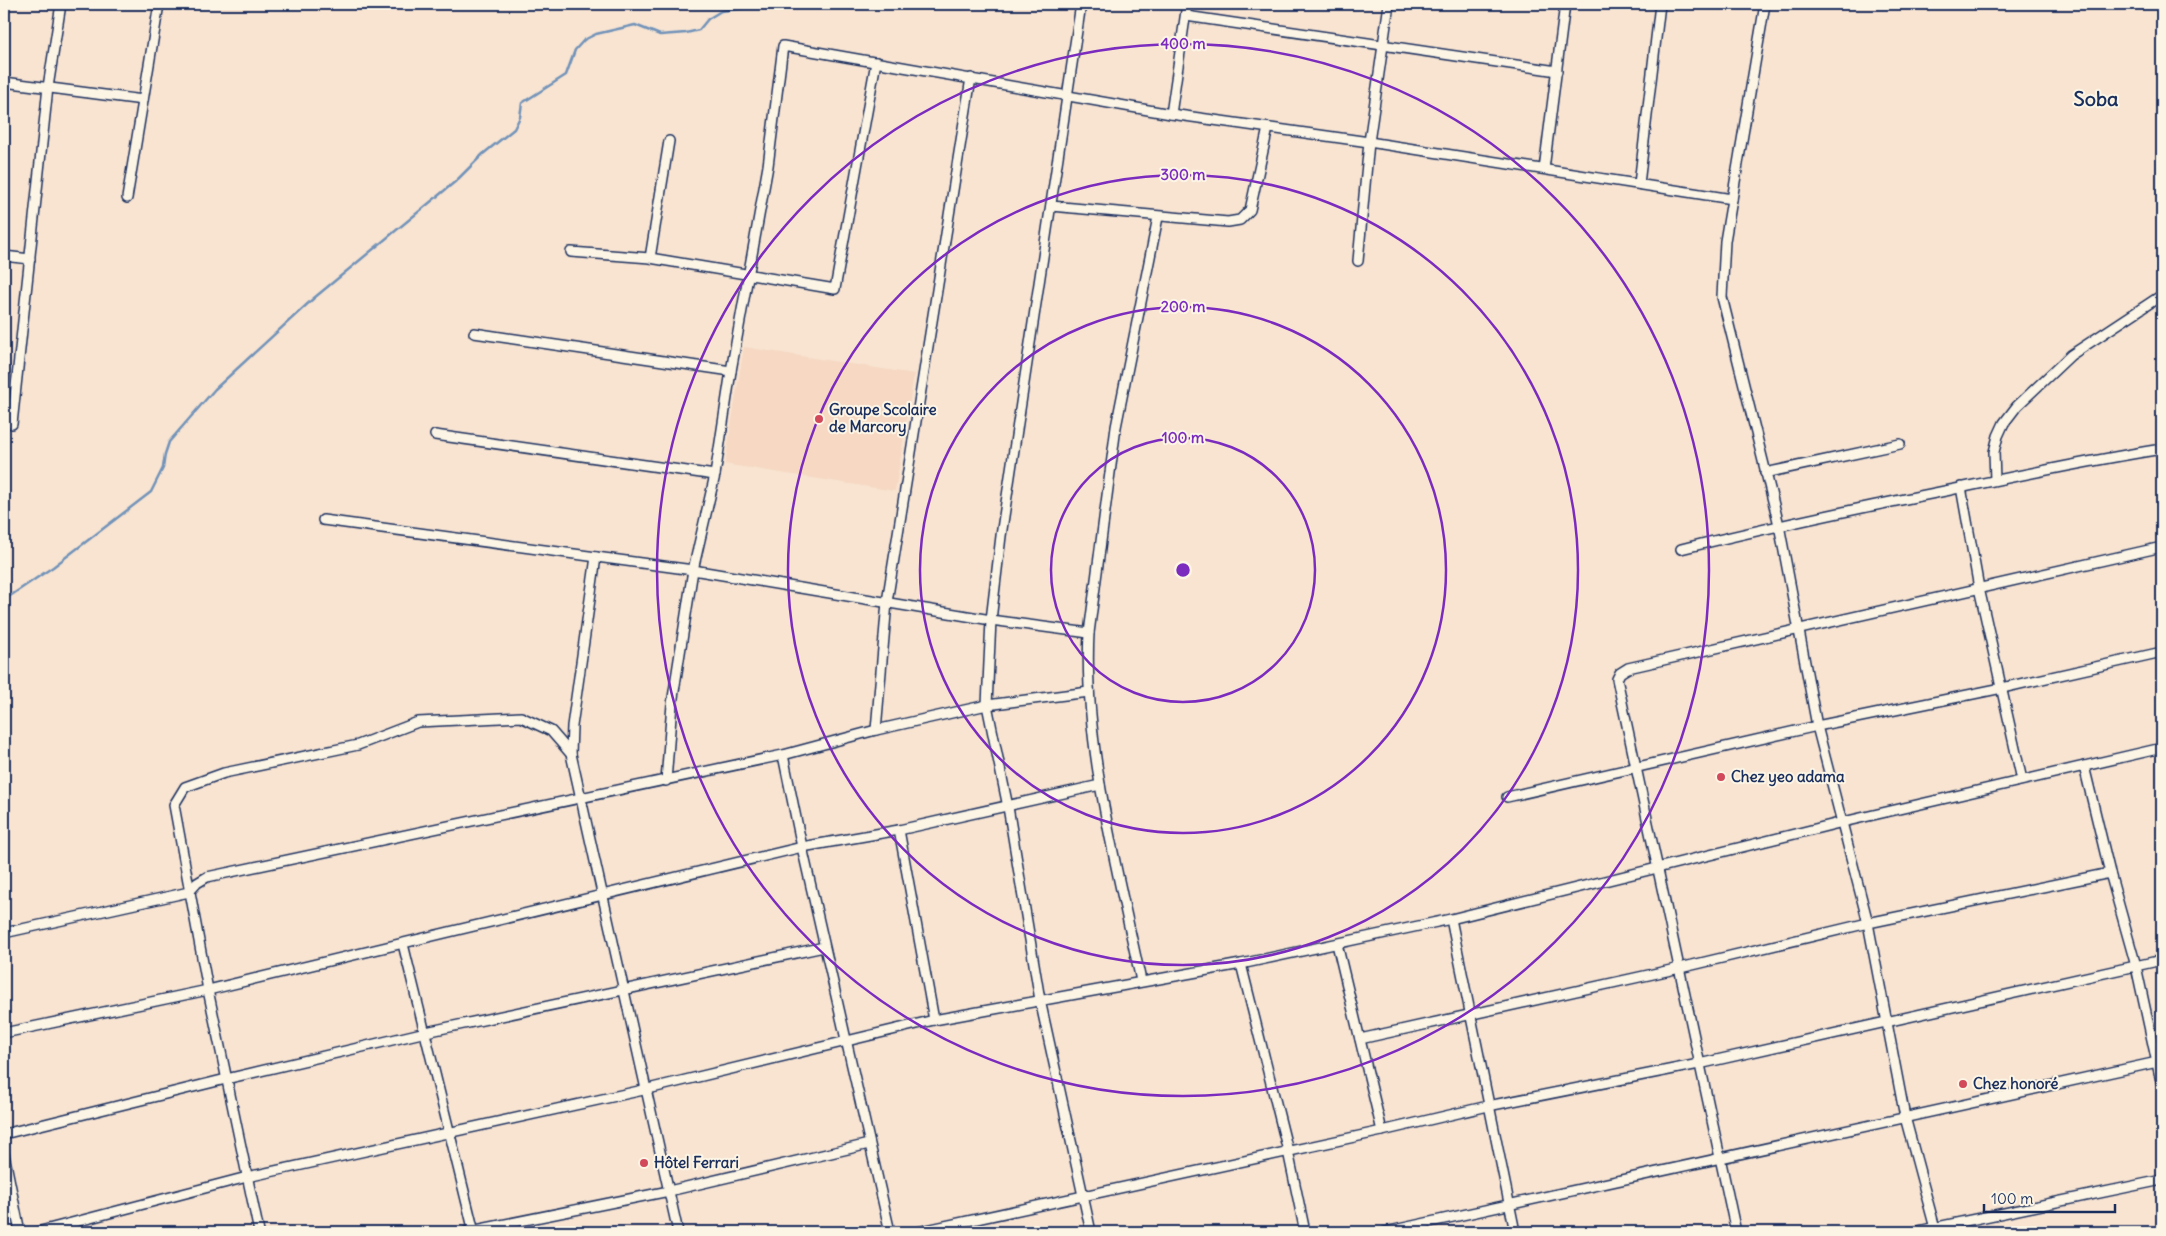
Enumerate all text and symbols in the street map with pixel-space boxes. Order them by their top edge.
text: 400 m [1160,34,1206,53]
district label: Soba [2074,86,2119,111]
text: 300 m [1161,165,1206,184]
text: 200 m [1161,297,1205,316]
place label: Groupe Scolaire de Marcory [829,400,937,437]
marker: Groupe Scolaire de Marcory [813,413,825,425]
text: 100 m [1162,428,1204,447]
centre of rings [1174,561,1192,579]
place label: Chez yeo adama [1731,767,1845,787]
marker: Chez yeo adama [1715,771,1727,783]
place label: Chez honoré [1973,1074,2058,1093]
marker: Chez honoré [1957,1078,1969,1090]
place label: Hôtel Ferrari [654,1153,739,1172]
marker: Hôtel Ferrari [638,1157,650,1169]
scale bar [1984,1181,2115,1213]
text: 100 m [1991,1189,2033,1208]

